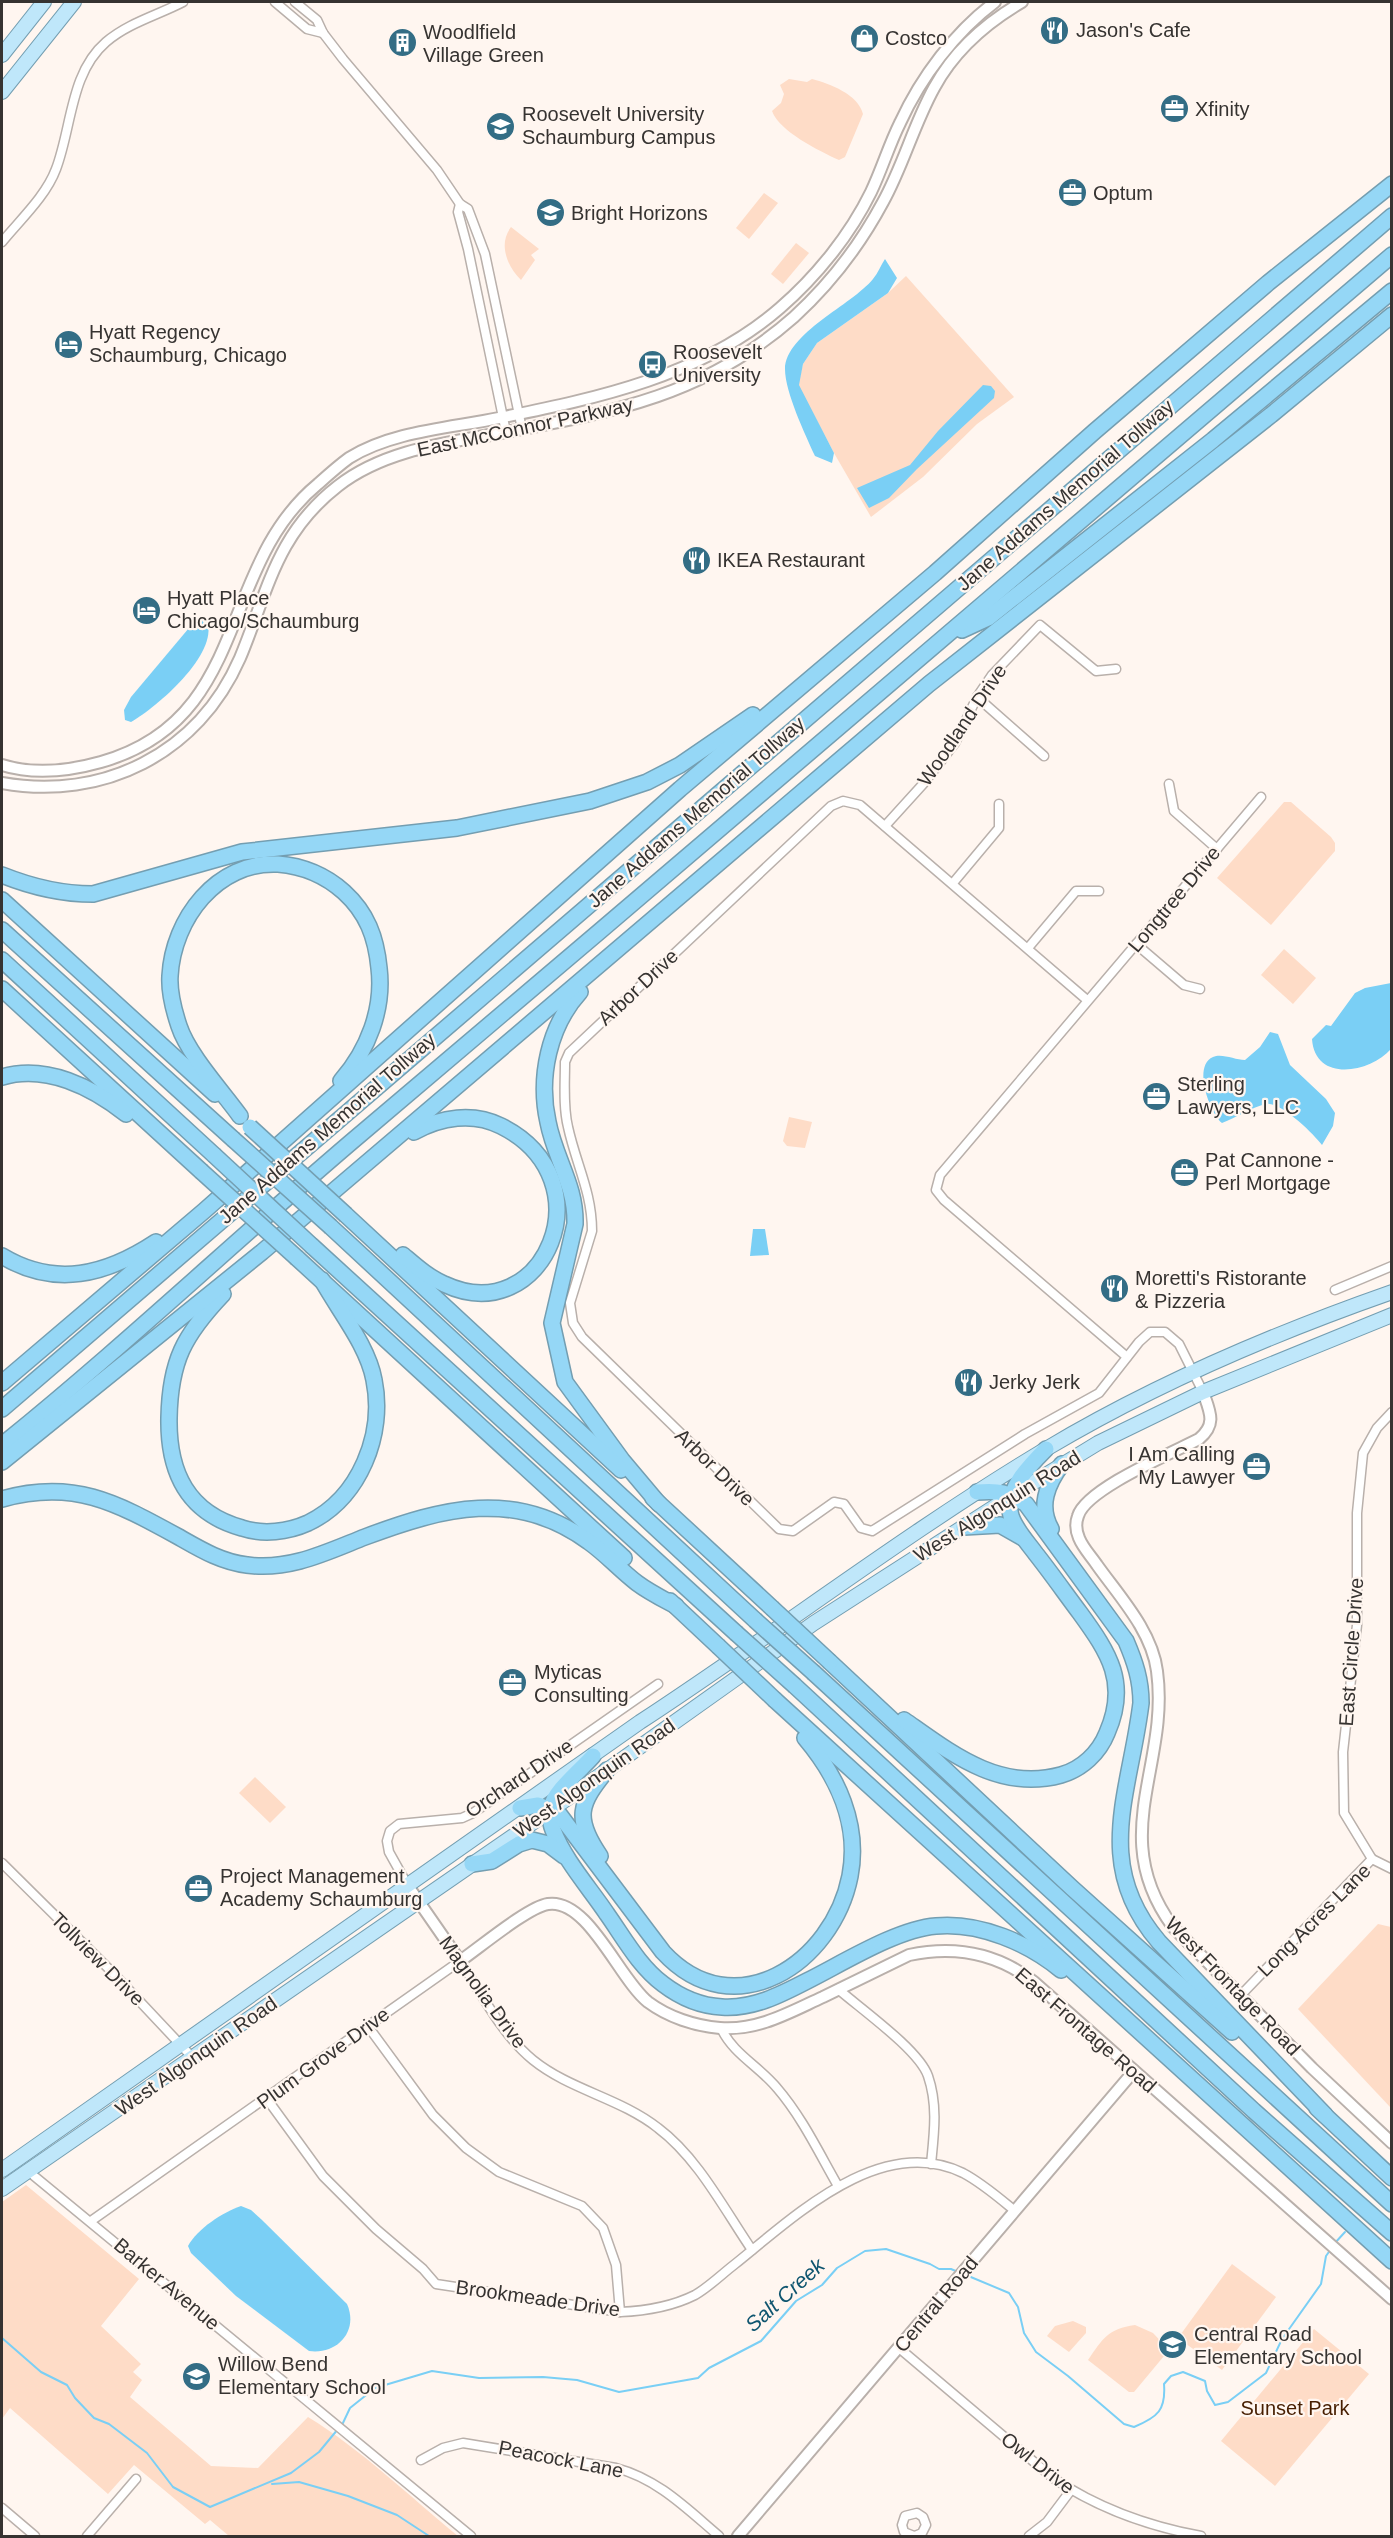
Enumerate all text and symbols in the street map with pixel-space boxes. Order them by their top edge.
restaurant icon: Jason's Cafe [1039,14,1071,46]
place label: Jason's Cafe [1076,19,1191,41]
place label: Woodlfield Village Green [423,21,544,66]
shop icon: Costco [848,22,880,54]
building icon: Woodlfield Village Green [386,27,418,59]
place label: Costco [885,27,947,49]
office icon: Xfinity [1158,93,1190,125]
place label: Xfinity [1195,98,1249,120]
place label: Roosevelt University Schaumburg Campus [522,103,715,148]
school or university icon: Roosevelt University Schaumburg Campus [485,110,517,142]
office icon: Optum [1056,177,1088,209]
place label: Optum [1093,182,1153,204]
school or university icon: Bright Horizons [534,197,566,229]
place label: Bright Horizons [571,202,708,224]
place label: Hyatt Regency Schaumburg, Chicago [89,321,287,366]
hotel icon: Hyatt Regency Schaumburg, Chicago [52,328,84,360]
place label: Roosevelt University [673,341,762,386]
bus stop icon: Roosevelt University [636,348,668,380]
street label: East McConnor Parkway [415,393,635,461]
street label: Jane Addams Memorial Tollway [952,395,1178,595]
restaurant icon: IKEA Restaurant [680,544,712,576]
place label: IKEA Restaurant [717,549,865,571]
place label: Hyatt Place Chicago/Schaumburg [167,587,359,632]
hotel icon: Hyatt Place Chicago/Schaumburg [130,594,162,626]
street label: Woodland Drive [913,660,1011,790]
street label: Jane Addams Memorial Tollway [583,712,809,912]
street label: Longtree Drive [1123,842,1225,956]
street label: Arbor Drive [594,944,682,1030]
street label: Jane Addams Memorial Tollway [214,1028,440,1228]
place label: Sterling Lawyers, LLC [1177,1073,1299,1118]
office icon: Sterling Lawyers, LLC [1140,1080,1172,1112]
place label: Pat Cannone - Perl Mortgage [1205,1149,1334,1194]
office icon: Pat Cannone - Perl Mortgage [1168,1156,1200,1188]
place label: Moretti's Ristorante & Pizzeria [1135,1267,1307,1312]
restaurant icon: Moretti's Ristorante & Pizzeria [1098,1273,1130,1305]
restaurant icon: Jerky Jerk [952,1366,984,1398]
place label: Jerky Jerk [989,1371,1081,1393]
street label: Arbor Drive [671,1424,759,1510]
place label: I Am Calling My Lawyer [1128,1443,1235,1488]
street label: West Algonquin Road [910,1446,1084,1566]
office icon: I Am Calling My Lawyer [1240,1450,1272,1482]
street label: East Circle Drive [1335,1577,1367,1727]
place label: Myticas Consulting [534,1661,629,1706]
office icon: Myticas Consulting [497,1667,529,1699]
street label: West Algonquin Road [509,1714,679,1842]
street label: Orchard Drive [461,1734,577,1822]
street label: Long Acres Lane [1253,1859,1375,1981]
place label: Project Management Academy Schaumburg [220,1865,422,1910]
office icon: Project Management Academy Schaumburg [183,1872,215,1904]
street label: Tollview Drive [47,1908,149,2010]
street label: West Frontage Road [1161,1912,1305,2060]
street label: Magnolia Drive [435,1932,531,2052]
street label: East Frontage Road [1011,1963,1161,2097]
street label: West Algonquin Road [111,1992,281,2120]
street label: Plum Grove Drive [253,2003,393,2113]
street label: Barker Avenue [110,2234,224,2334]
water label: Salt Creek [741,2252,830,2336]
street label: Central Road [890,2252,982,2356]
street label: Brookmeade Drive [454,2276,622,2320]
place label: Central Road Elementary School [1194,2323,1362,2368]
school or university icon: Central Road Elementary School [1157,2329,1189,2361]
place label: Willow Bend Elementary School [218,2353,386,2398]
school or university icon: Willow Bend Elementary School [181,2360,213,2392]
park label: Sunset Park [1241,2397,1350,2419]
street label: Owl Drive [997,2428,1079,2498]
street label: Peacock Lane [497,2436,625,2482]

